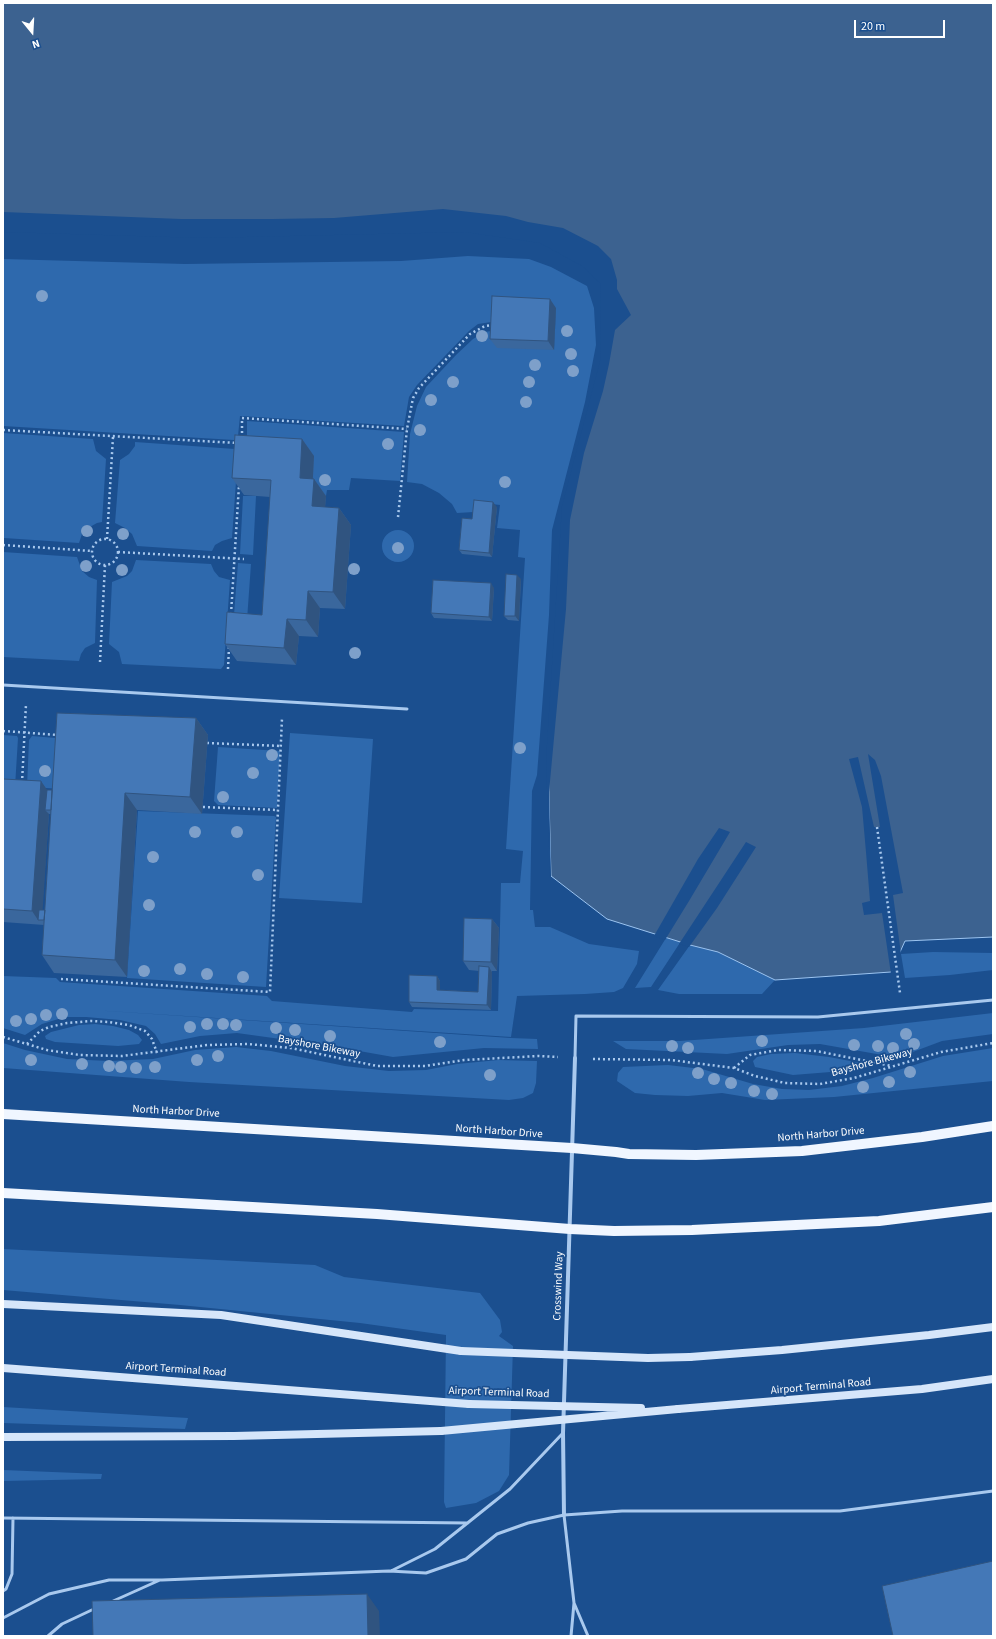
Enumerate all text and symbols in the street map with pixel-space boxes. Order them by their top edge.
north arrow [12,12,52,52]
scale bar [856,12,947,38]
text: 20 m [861,18,885,35]
text: N [30,36,42,52]
street label: Bayshore Bikeway [277,1033,361,1061]
street label: Bayshore Bikeway [830,1046,914,1080]
street label: North Harbor Drive [132,1103,220,1121]
street label: North Harbor Drive [455,1122,543,1142]
street label: North Harbor Drive [777,1125,865,1145]
street label: Crosswind Way [551,1251,567,1321]
street label: Airport Terminal Road [125,1360,227,1380]
street label: Airport Terminal Road [770,1376,872,1398]
street label: Airport Terminal Road [448,1385,550,1401]

